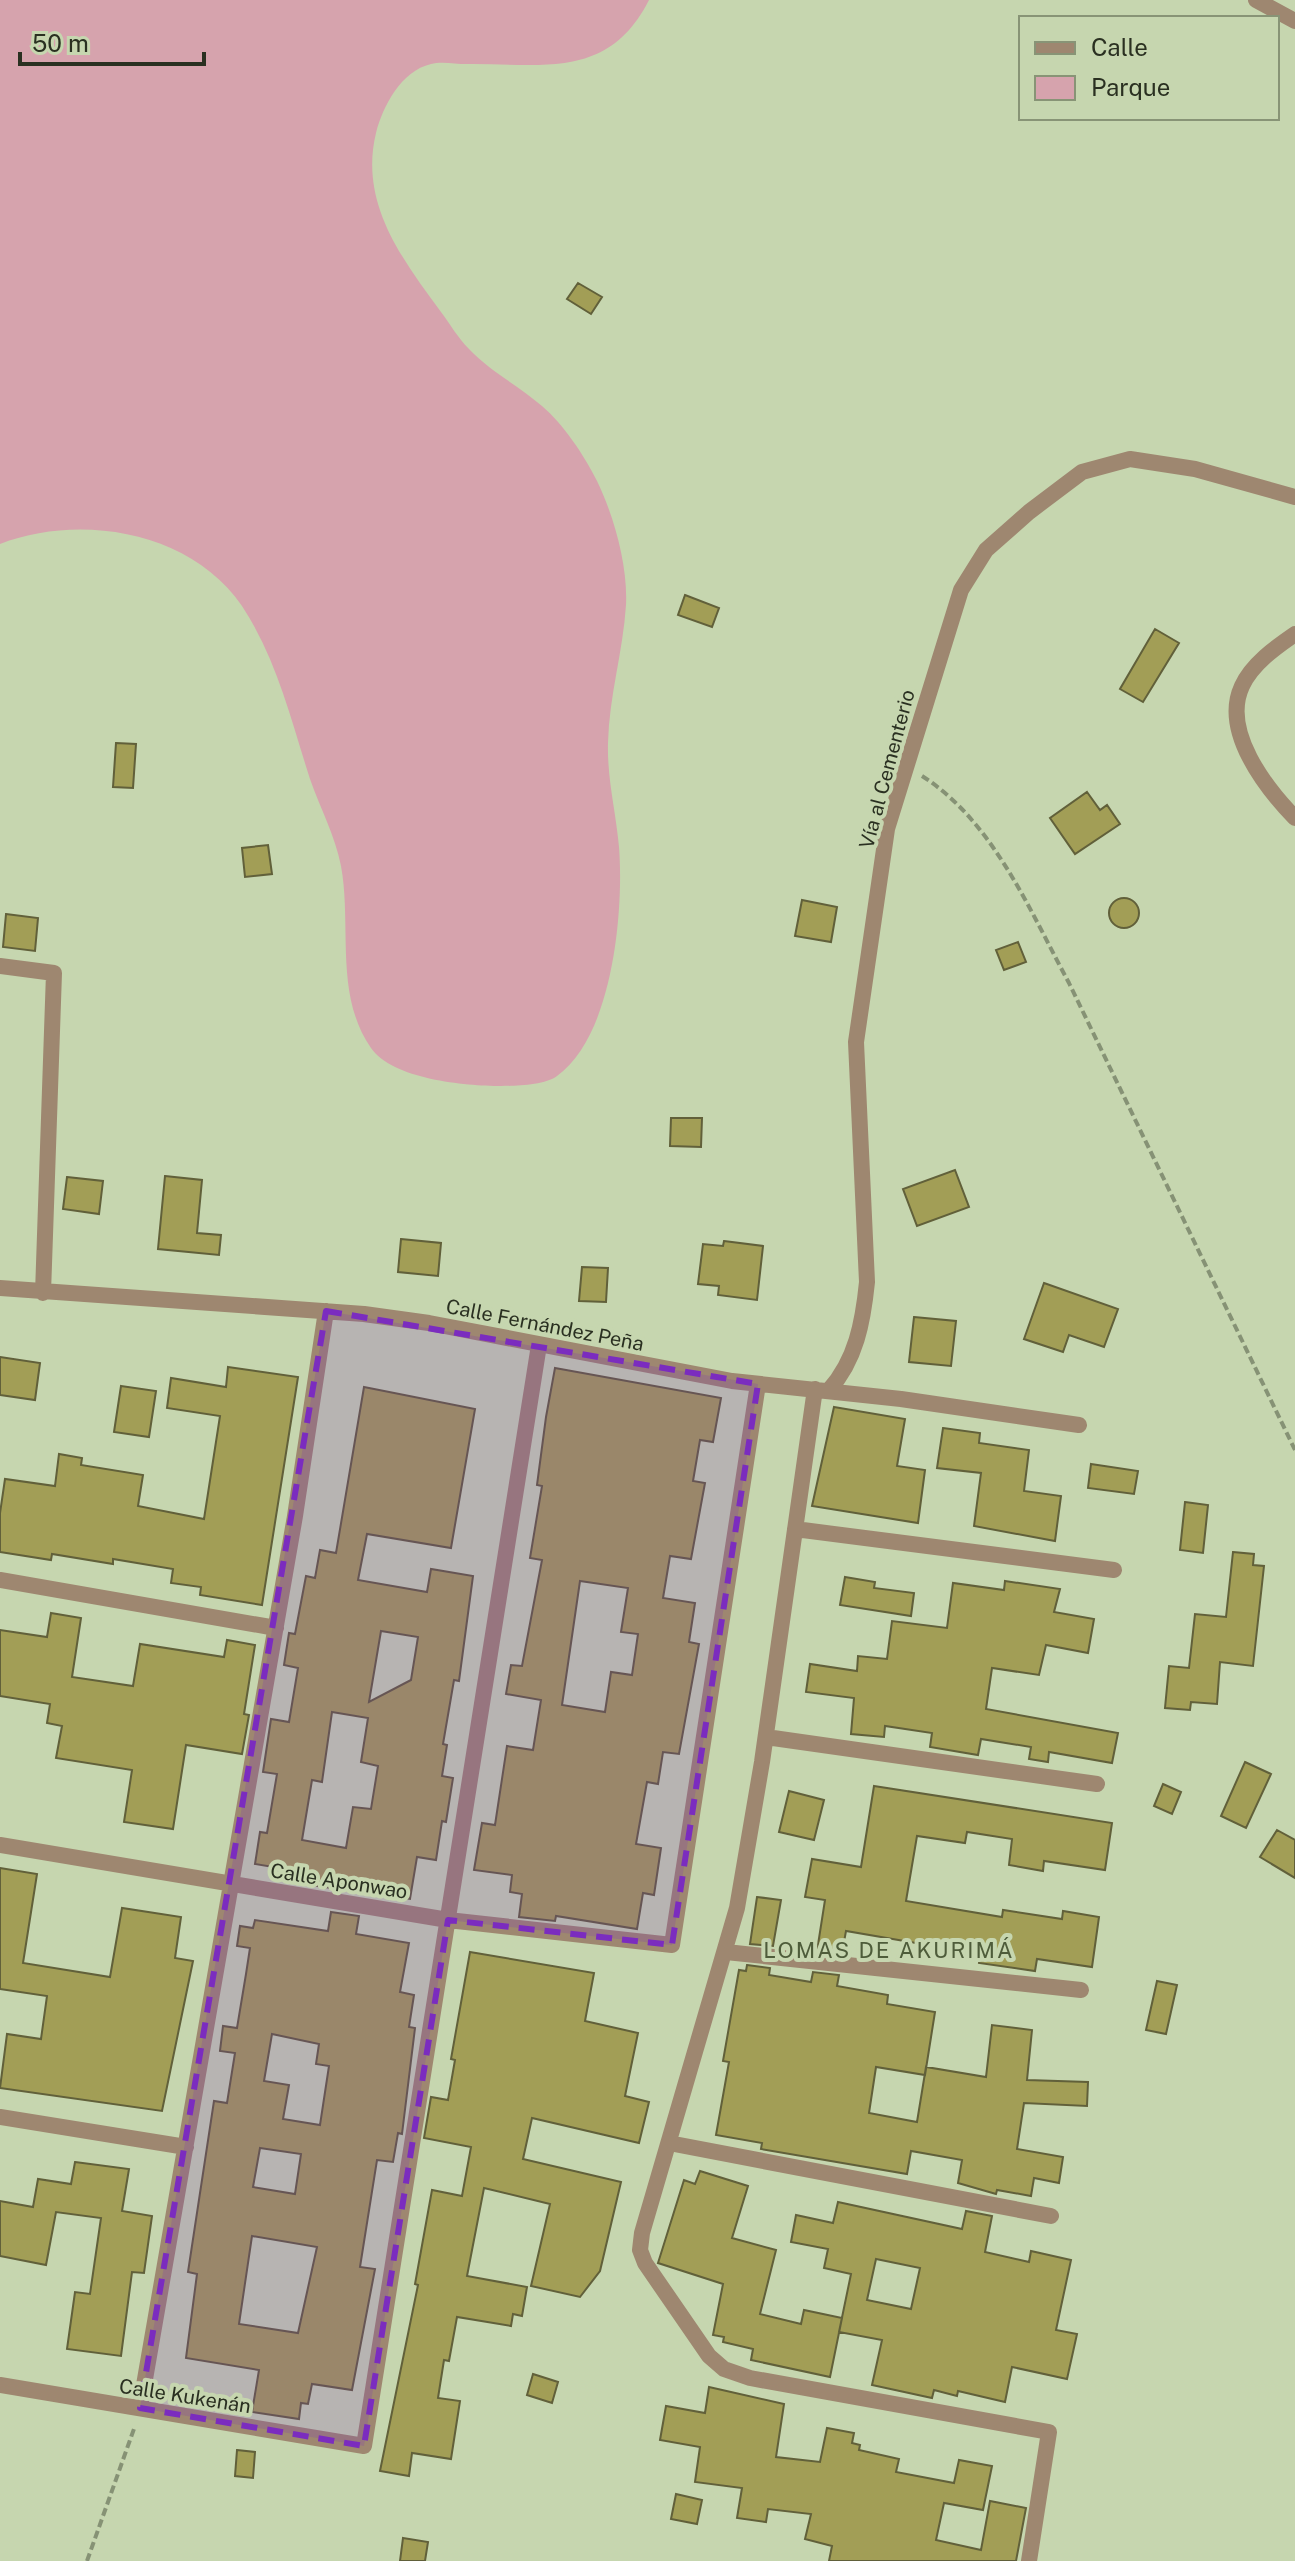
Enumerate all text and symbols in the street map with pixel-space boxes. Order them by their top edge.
scale bar [20,16,204,66]
legend [1019,16,1279,120]
text: 50 m [32,29,89,57]
text: Calle [1091,33,1148,61]
text: Parque [1091,73,1170,101]
street label: Vía al Cementerio [854,687,920,851]
street label: Calle Fernández Peña [444,1294,646,1356]
street label: Calle Aponwao [269,1858,409,1904]
district label: LOMAS DE AKURIMÁ [763,1937,1015,1963]
street label: Calle Kukenán [117,2374,253,2418]

